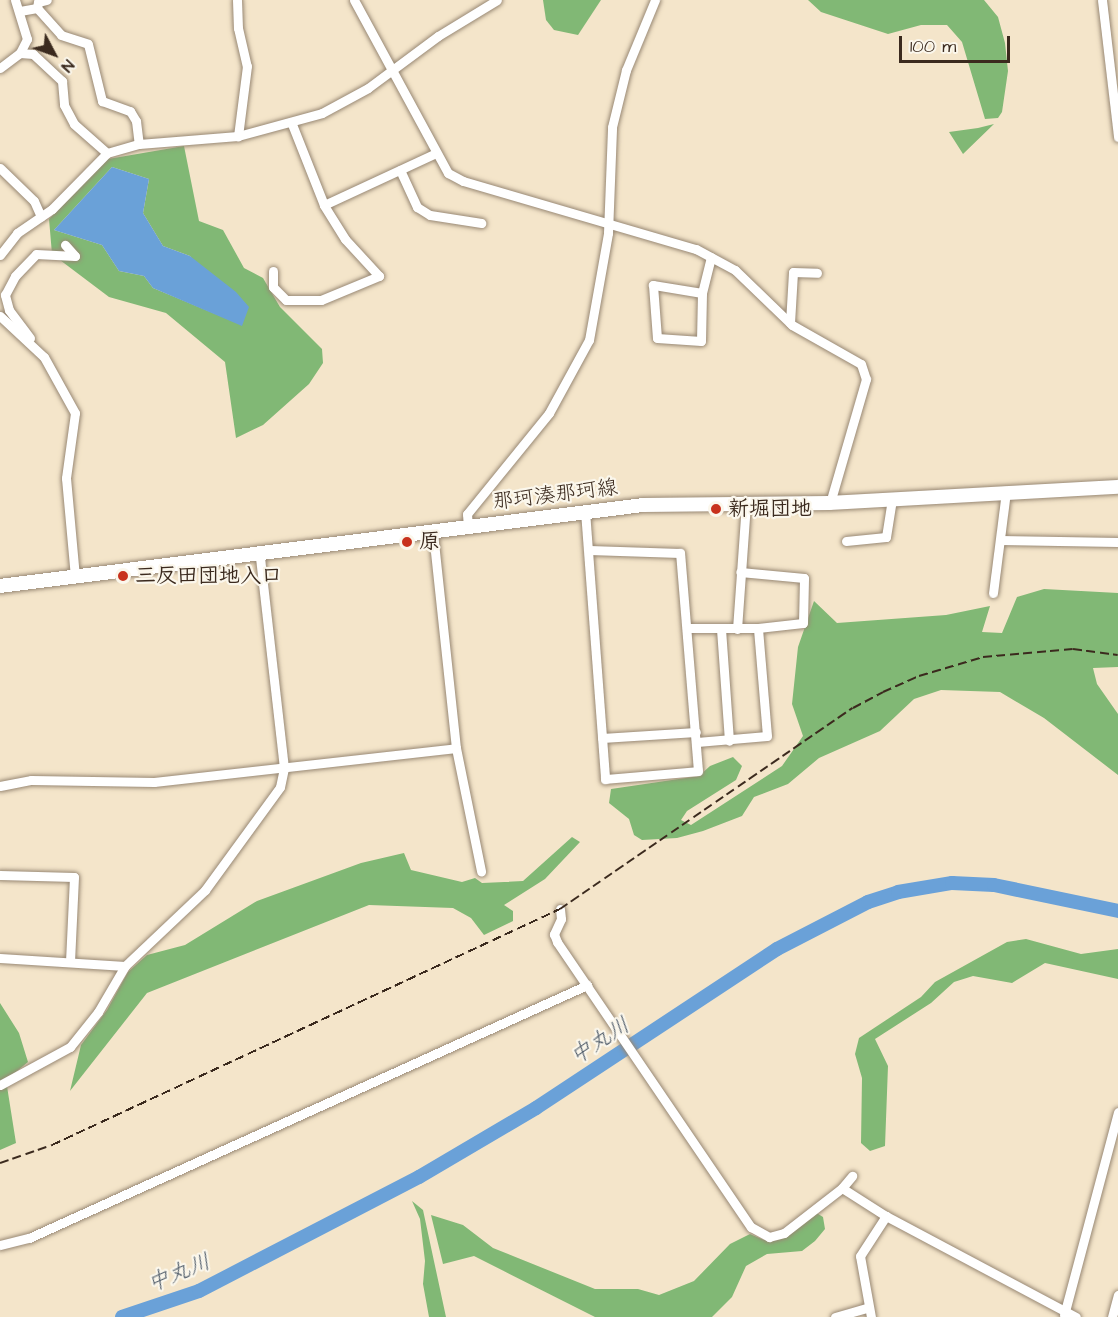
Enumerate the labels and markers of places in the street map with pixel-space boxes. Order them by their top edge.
place label: 新堀団地 [728,496,812,522]
marker: 新堀団地 [709,502,723,516]
place label: 原 [419,529,440,555]
marker: 原 [400,535,414,549]
place label: 三反田団地入口 [135,563,282,589]
marker: 三反田団地入口 [116,569,130,583]

